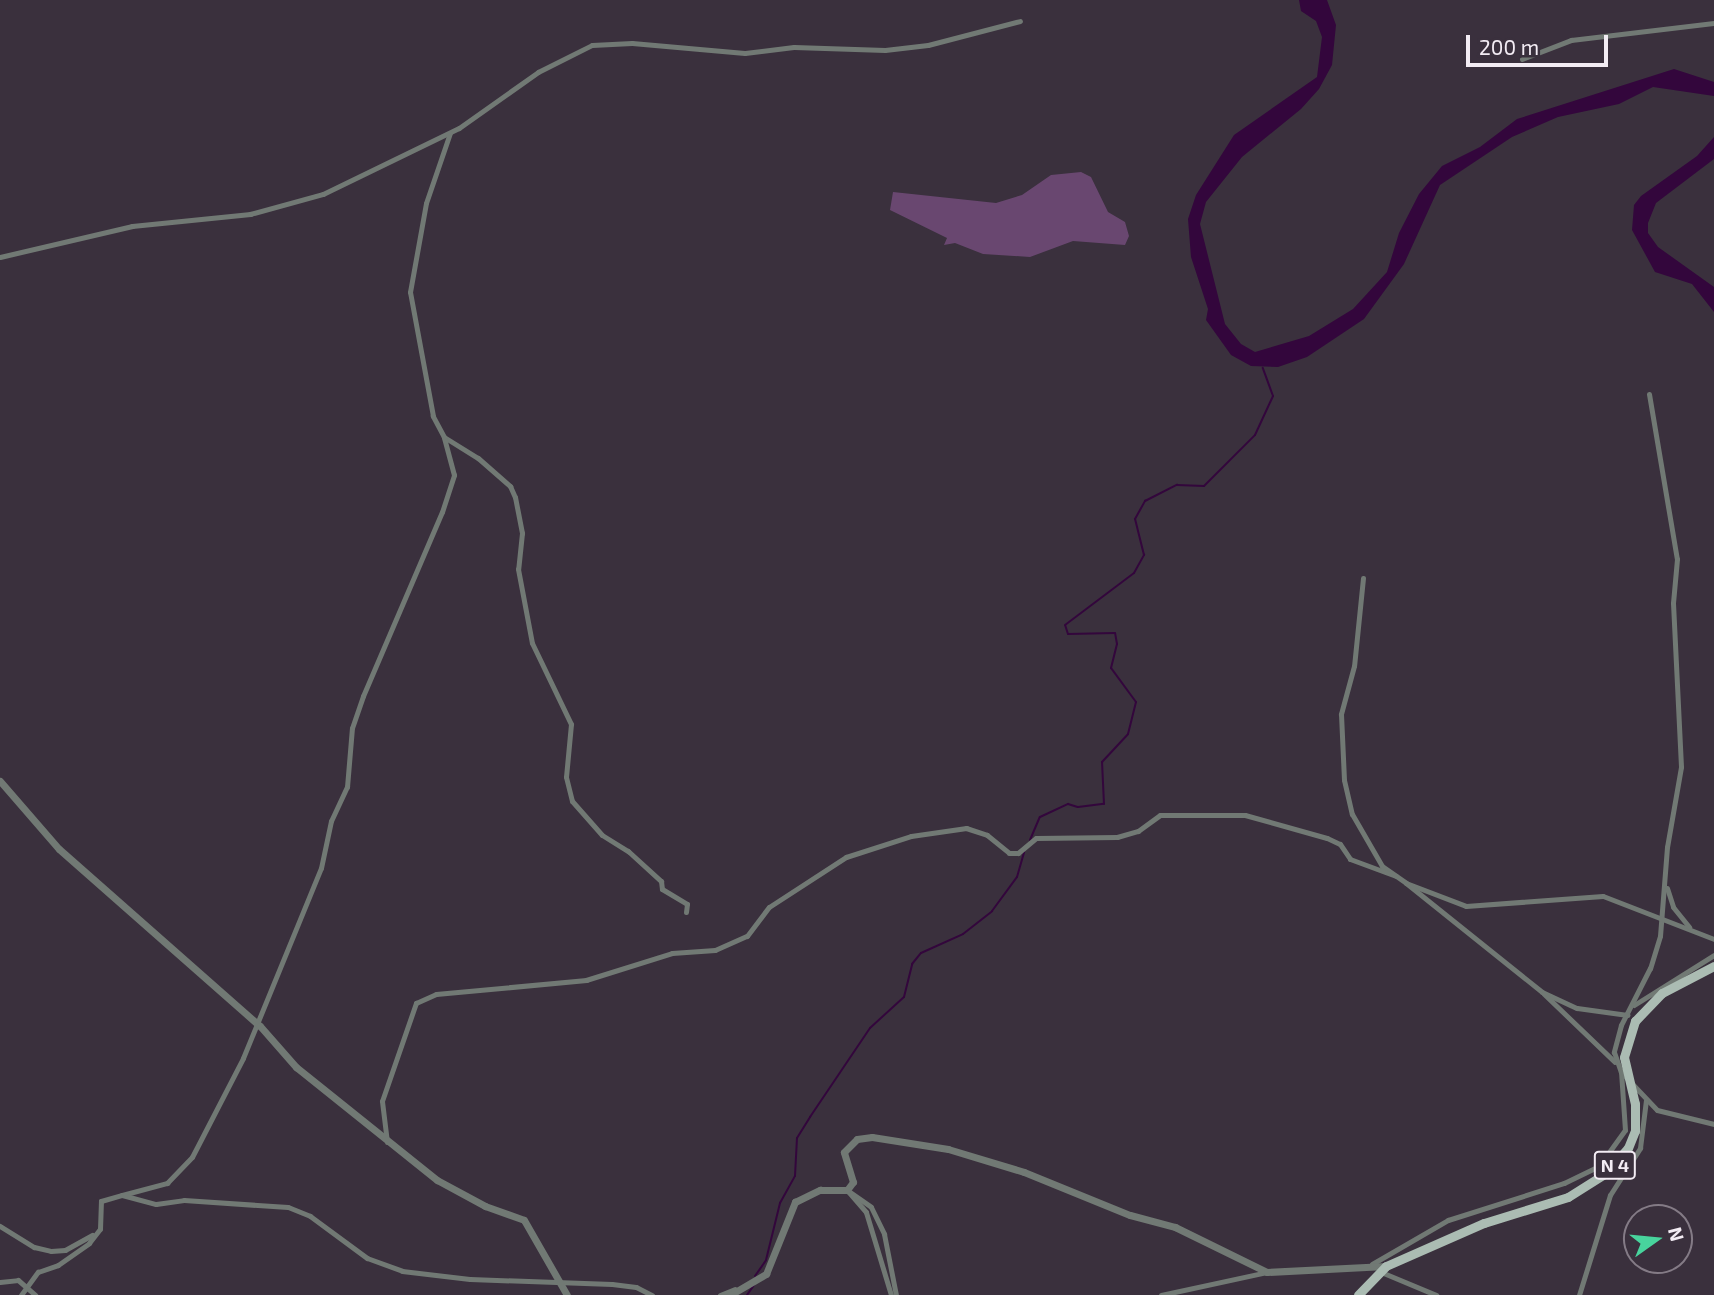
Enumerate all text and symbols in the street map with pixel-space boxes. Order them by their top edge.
scale bar [1469,21,1611,65]
text: 200 m [1479,34,1539,59]
road number: N 4 [1592,1150,1638,1180]
north arrow [1623,1204,1693,1274]
text: N [1664,1224,1690,1244]

